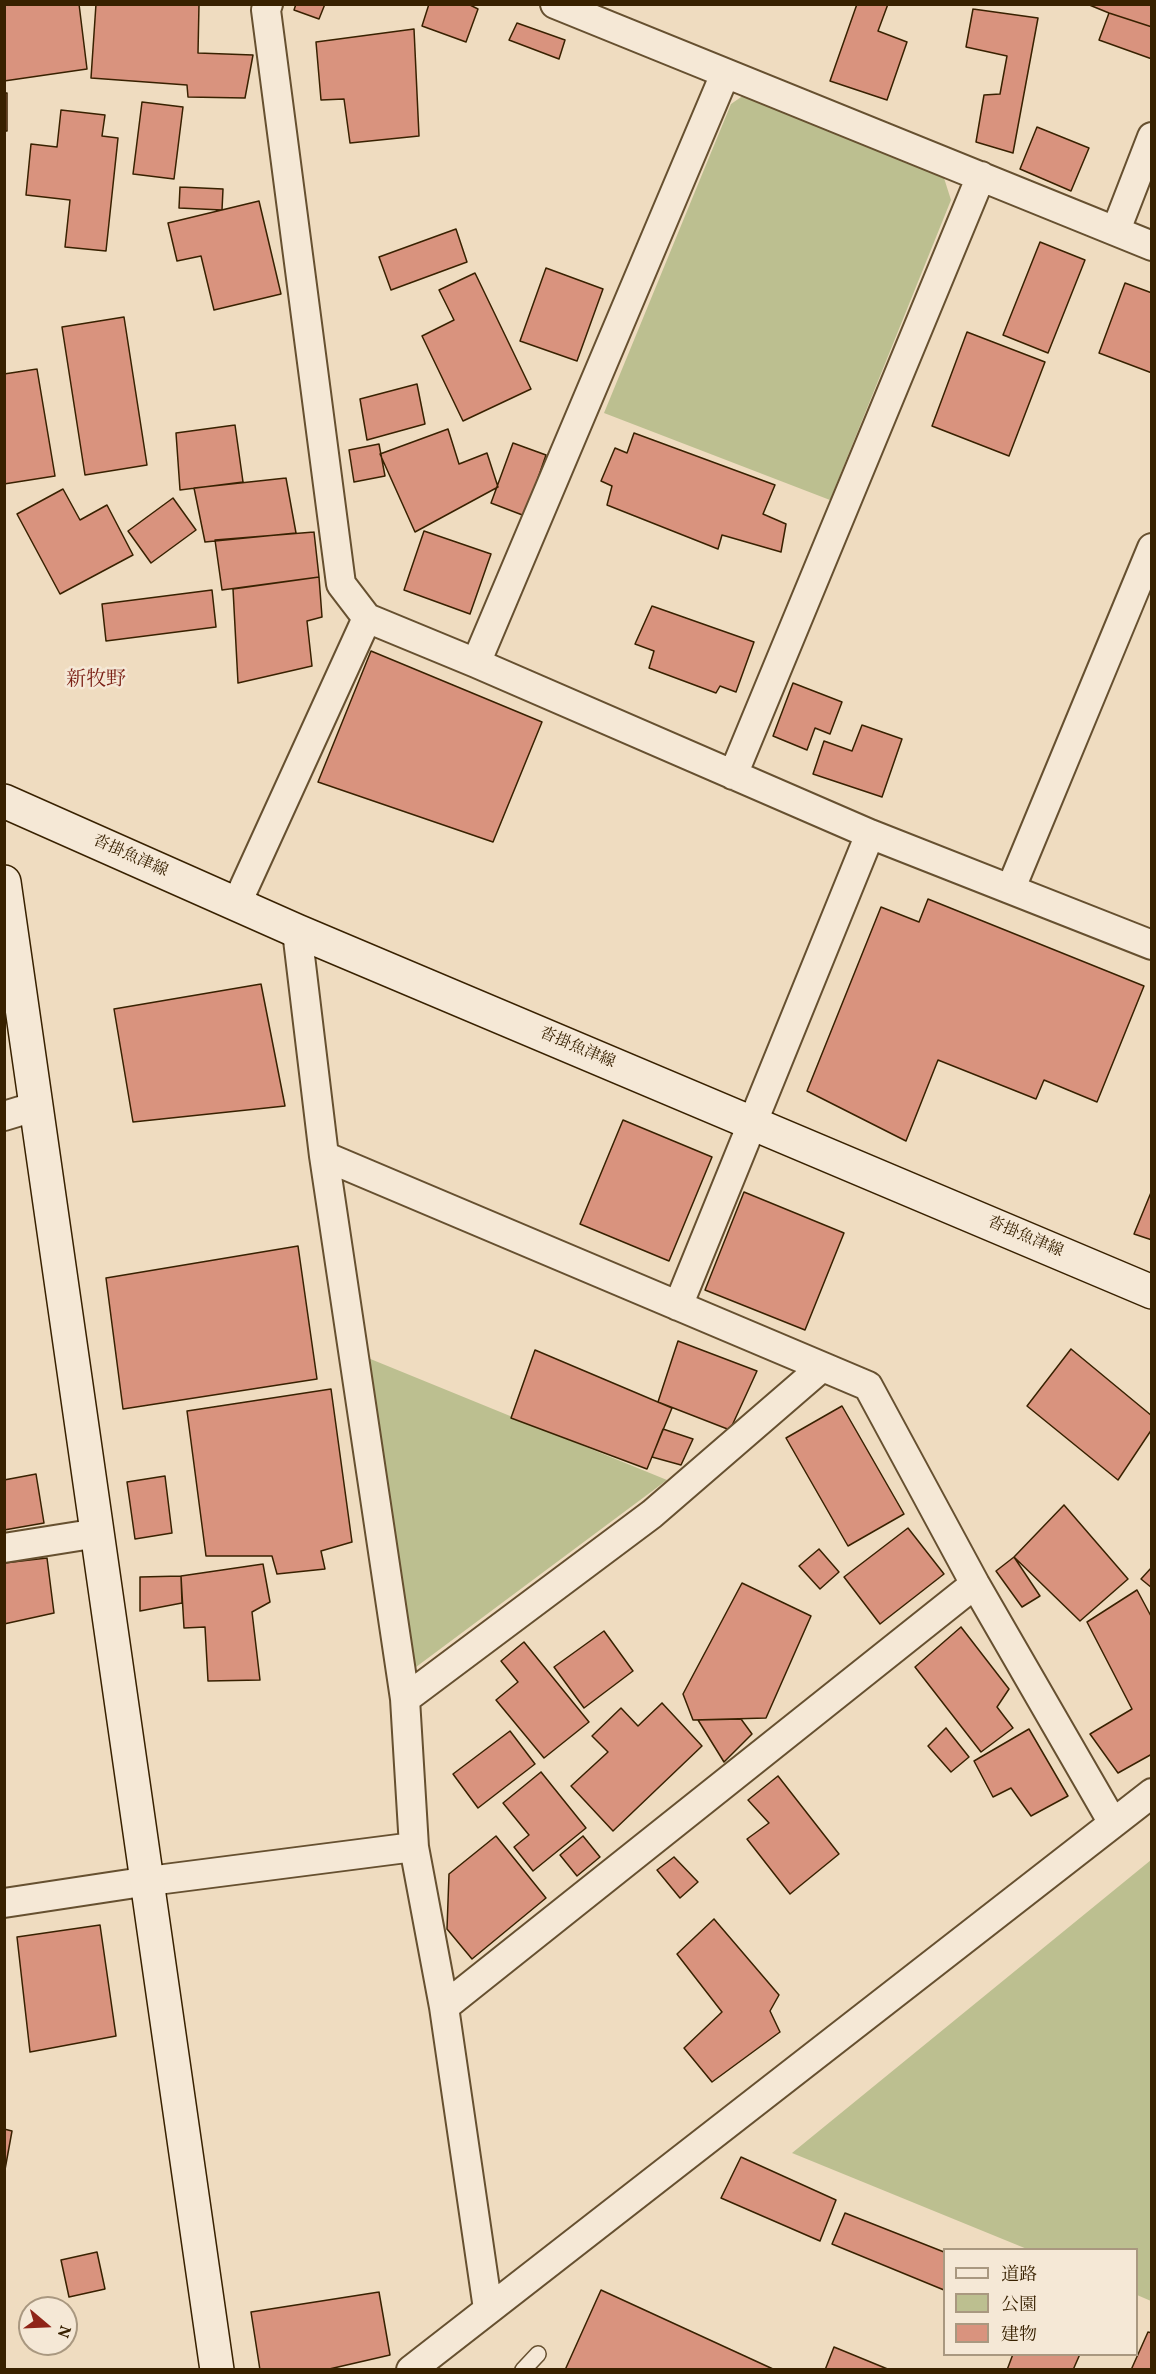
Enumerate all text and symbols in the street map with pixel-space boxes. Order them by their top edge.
district label: 新牧野 [66,669,126,693]
street label: 沓掛魚津線 [90,832,170,882]
street label: 沓掛魚津線 [536,1025,618,1073]
street label: 沓掛魚津線 [984,1214,1066,1262]
legend [943,2248,1138,2356]
text: 道路 [1001,2263,1037,2288]
text: 公園 [1001,2293,1037,2318]
north arrow [18,2296,78,2356]
text: N [51,2322,75,2340]
text: 建物 [1001,2323,1037,2348]

